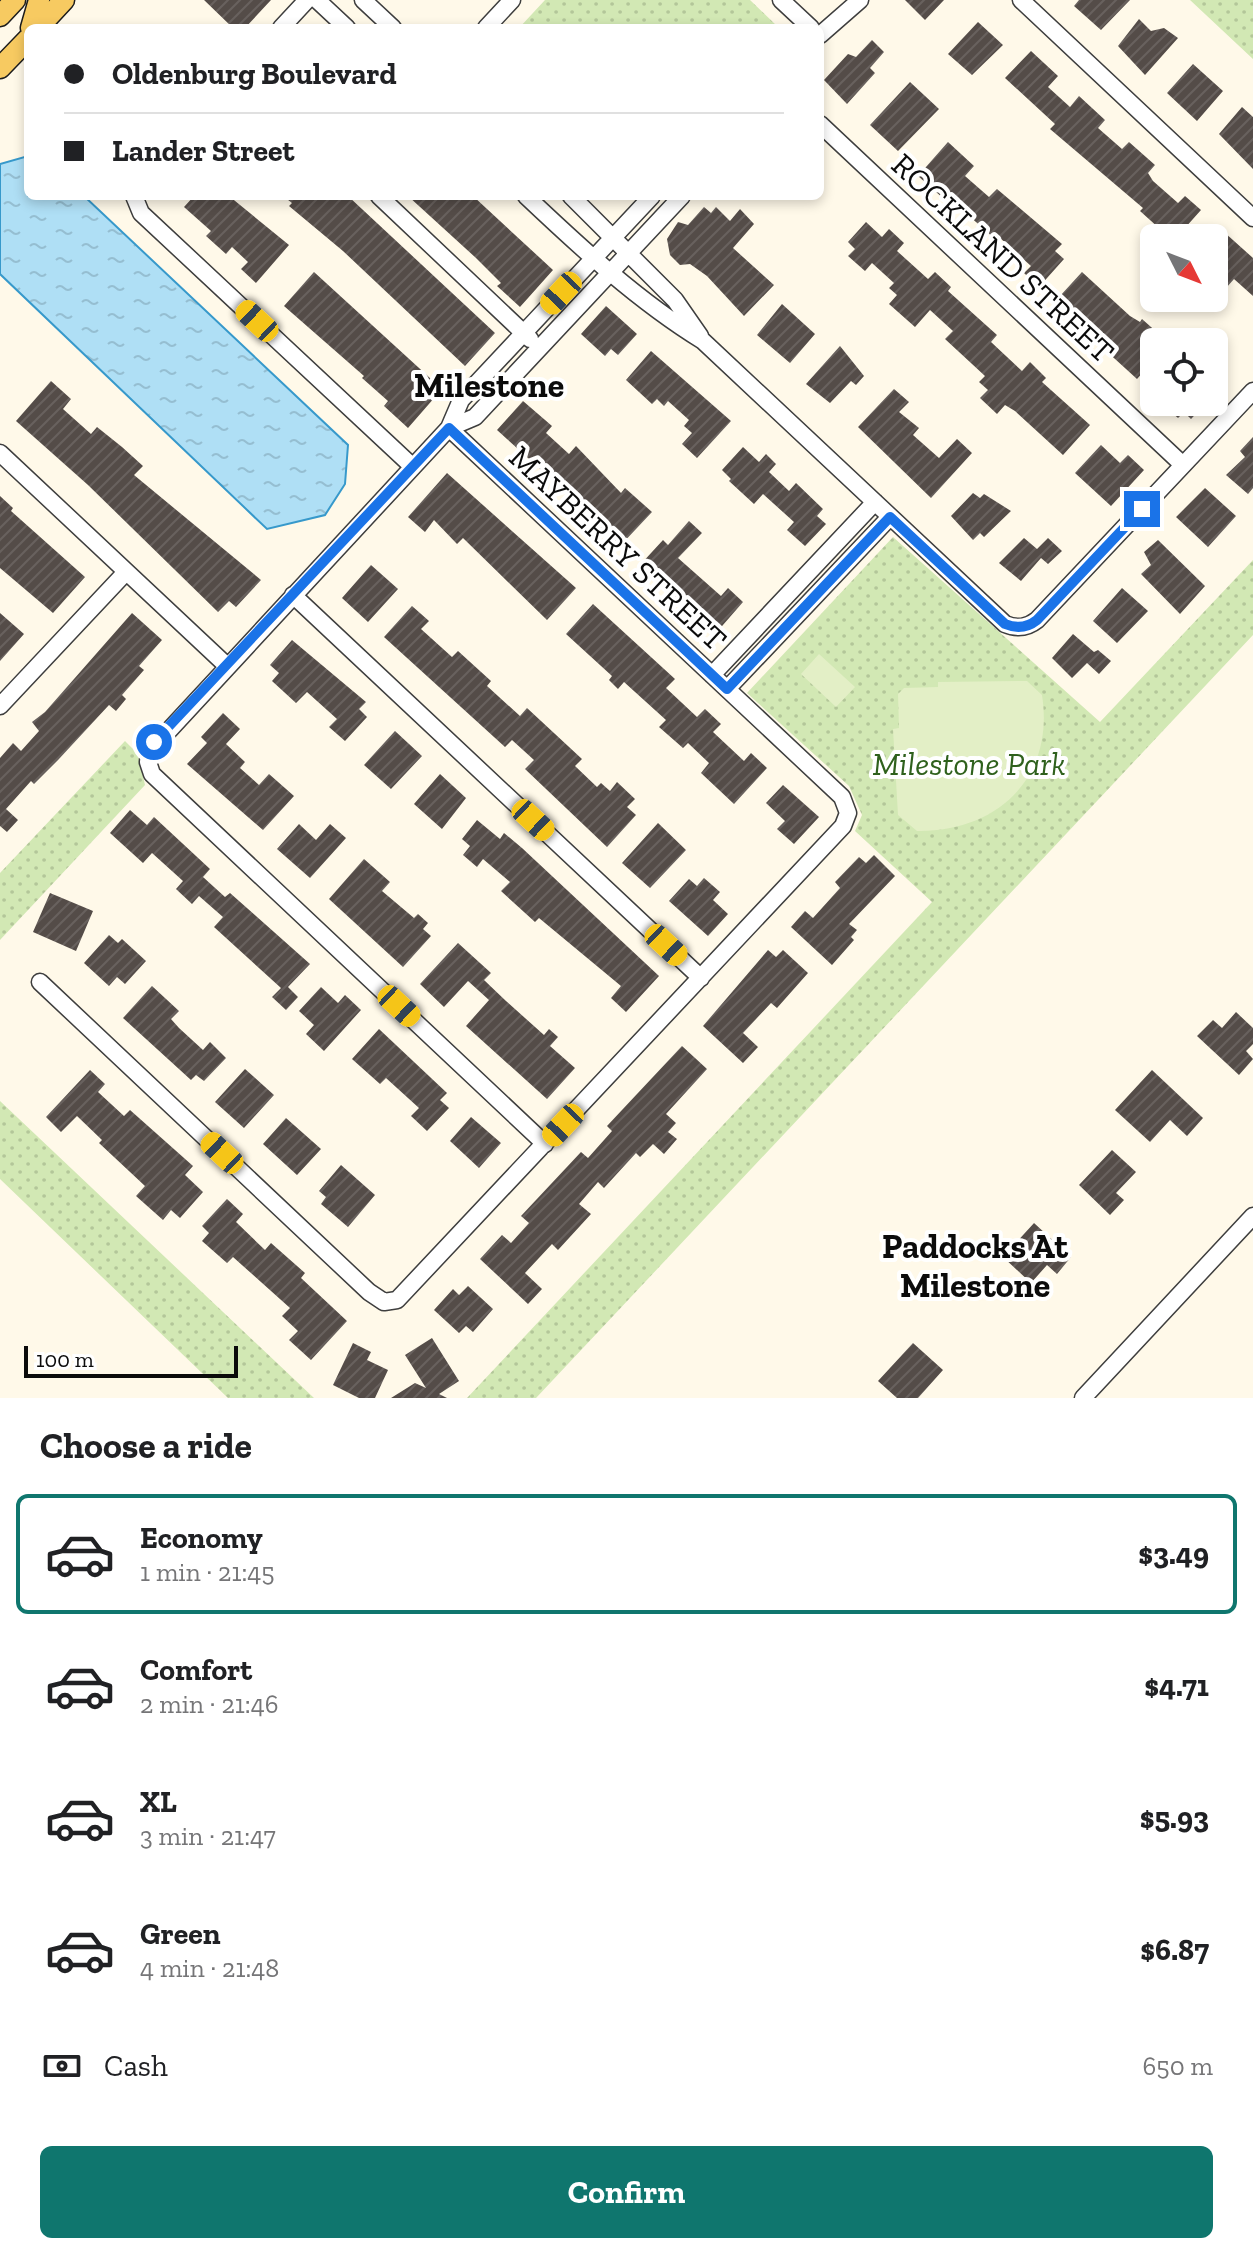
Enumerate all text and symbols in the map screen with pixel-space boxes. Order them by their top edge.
text: Oldenburg Boulevard [112,56,397,92]
text: Lander Street [112,133,294,169]
street label: ROCKLAND STREET [884,145,1122,371]
north arrow [1140,224,1228,312]
map controls [1140,224,1228,416]
car [536,267,586,319]
car [231,296,283,346]
button: locate [1140,328,1228,416]
district label: Milestone [414,365,564,406]
street label: MAYBERRY STREET [502,438,735,659]
route end [1124,491,1160,527]
route start [136,724,172,760]
park label: Milestone Park [873,745,1066,783]
car [507,795,559,845]
car [640,920,692,970]
car [373,981,425,1031]
car [538,1099,588,1151]
car [196,1128,248,1178]
district label: Paddocks At Milestone [882,1226,1069,1306]
scale bar [24,1342,238,1378]
text: 100 m [36,1346,94,1373]
text: Choose a ride [40,1424,252,1467]
icon: car [44,1518,116,1590]
text: Economy [140,1520,263,1556]
text: $3.49 [1138,1536,1209,1572]
text: 1 min · 21:45 [140,1556,275,1588]
icon: car [44,1650,116,1722]
text: Comfort [140,1652,252,1688]
text: $4.71 [1144,1668,1209,1704]
text: 2 min · 21:46 [140,1688,278,1720]
icon: car [44,1782,116,1854]
text: XL [140,1784,177,1820]
text: $5.93 [1140,1800,1209,1836]
text: 3 min · 21:47 [140,1820,276,1852]
icon: car [44,1914,116,1986]
text: Green [140,1916,220,1952]
text: $6.87 [1140,1932,1209,1968]
text: 4 min · 21:48 [140,1952,279,1984]
icon: cash [40,2044,84,2088]
text: Cash [104,2048,168,2084]
text: 650 m [1143,2050,1213,2082]
button: Confirm [40,2146,1213,2238]

